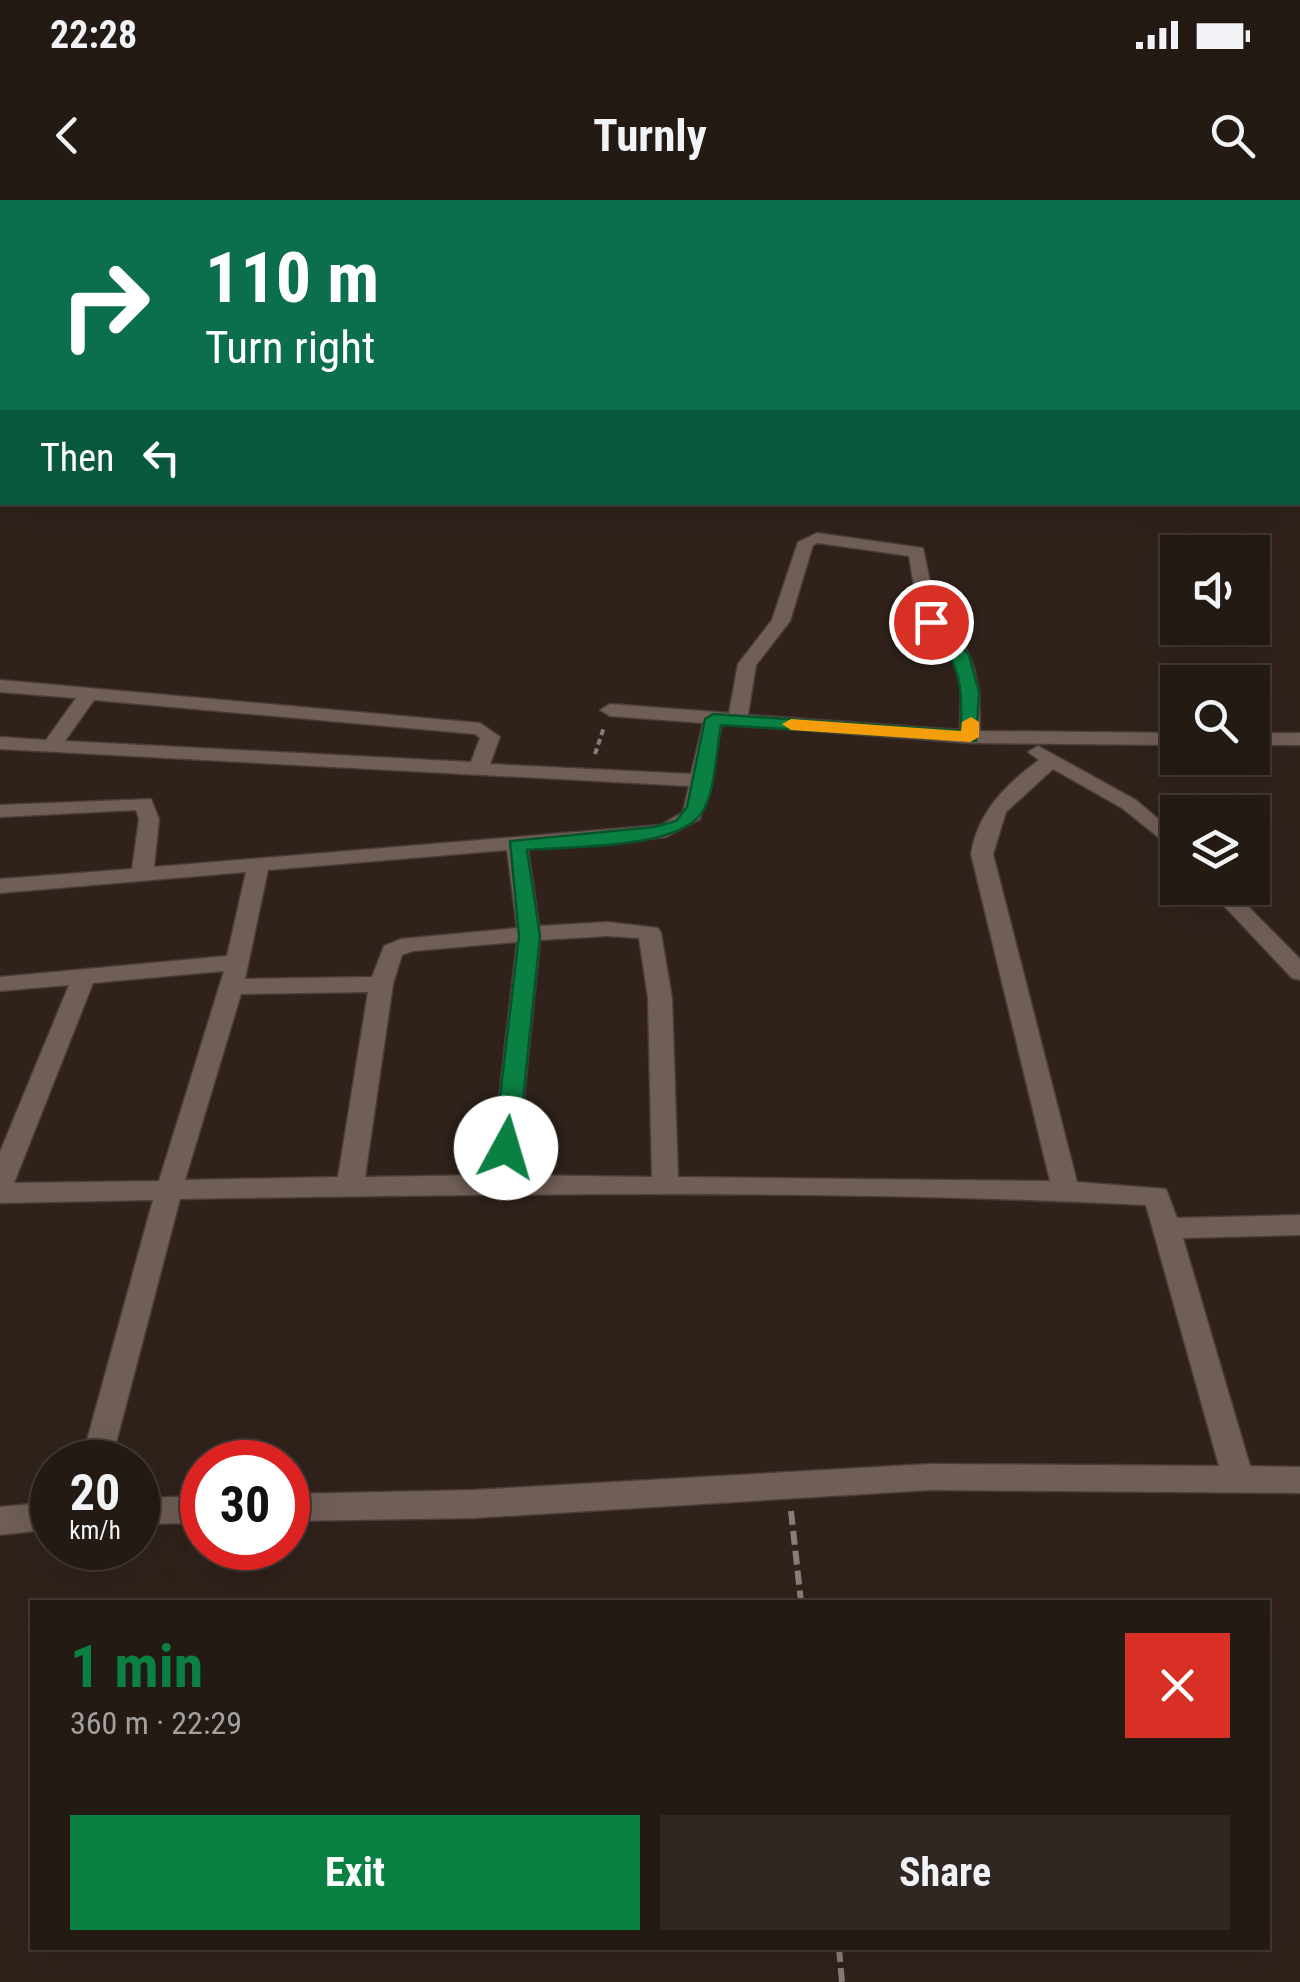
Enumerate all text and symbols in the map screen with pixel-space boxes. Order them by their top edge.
text: 22:28 [50,13,137,57]
icon: back [40,108,95,163]
icon: search [1205,108,1260,163]
text: Turnly [593,109,707,162]
text: 110 m [205,237,379,319]
icon: right [40,240,170,370]
text: Turn right [205,321,375,374]
icon: left [134,430,189,485]
text: Then [40,436,114,480]
map controls [1160,535,1270,905]
button: sound [1160,535,1270,645]
pin [889,580,974,665]
icon: arrive [904,595,959,650]
button: search [1160,665,1270,775]
button: layers [1160,795,1270,905]
position arrow [454,1096,558,1200]
speed limit sign: 30 [180,1440,310,1570]
text: 20 [70,1464,120,1522]
text: km/h [69,1516,121,1545]
text: 1 min [70,1631,203,1702]
button: close [1125,1633,1230,1738]
text: 360 m · 22:29 [70,1704,242,1742]
button: Exit [70,1815,640,1930]
button: Share [660,1815,1230,1930]

